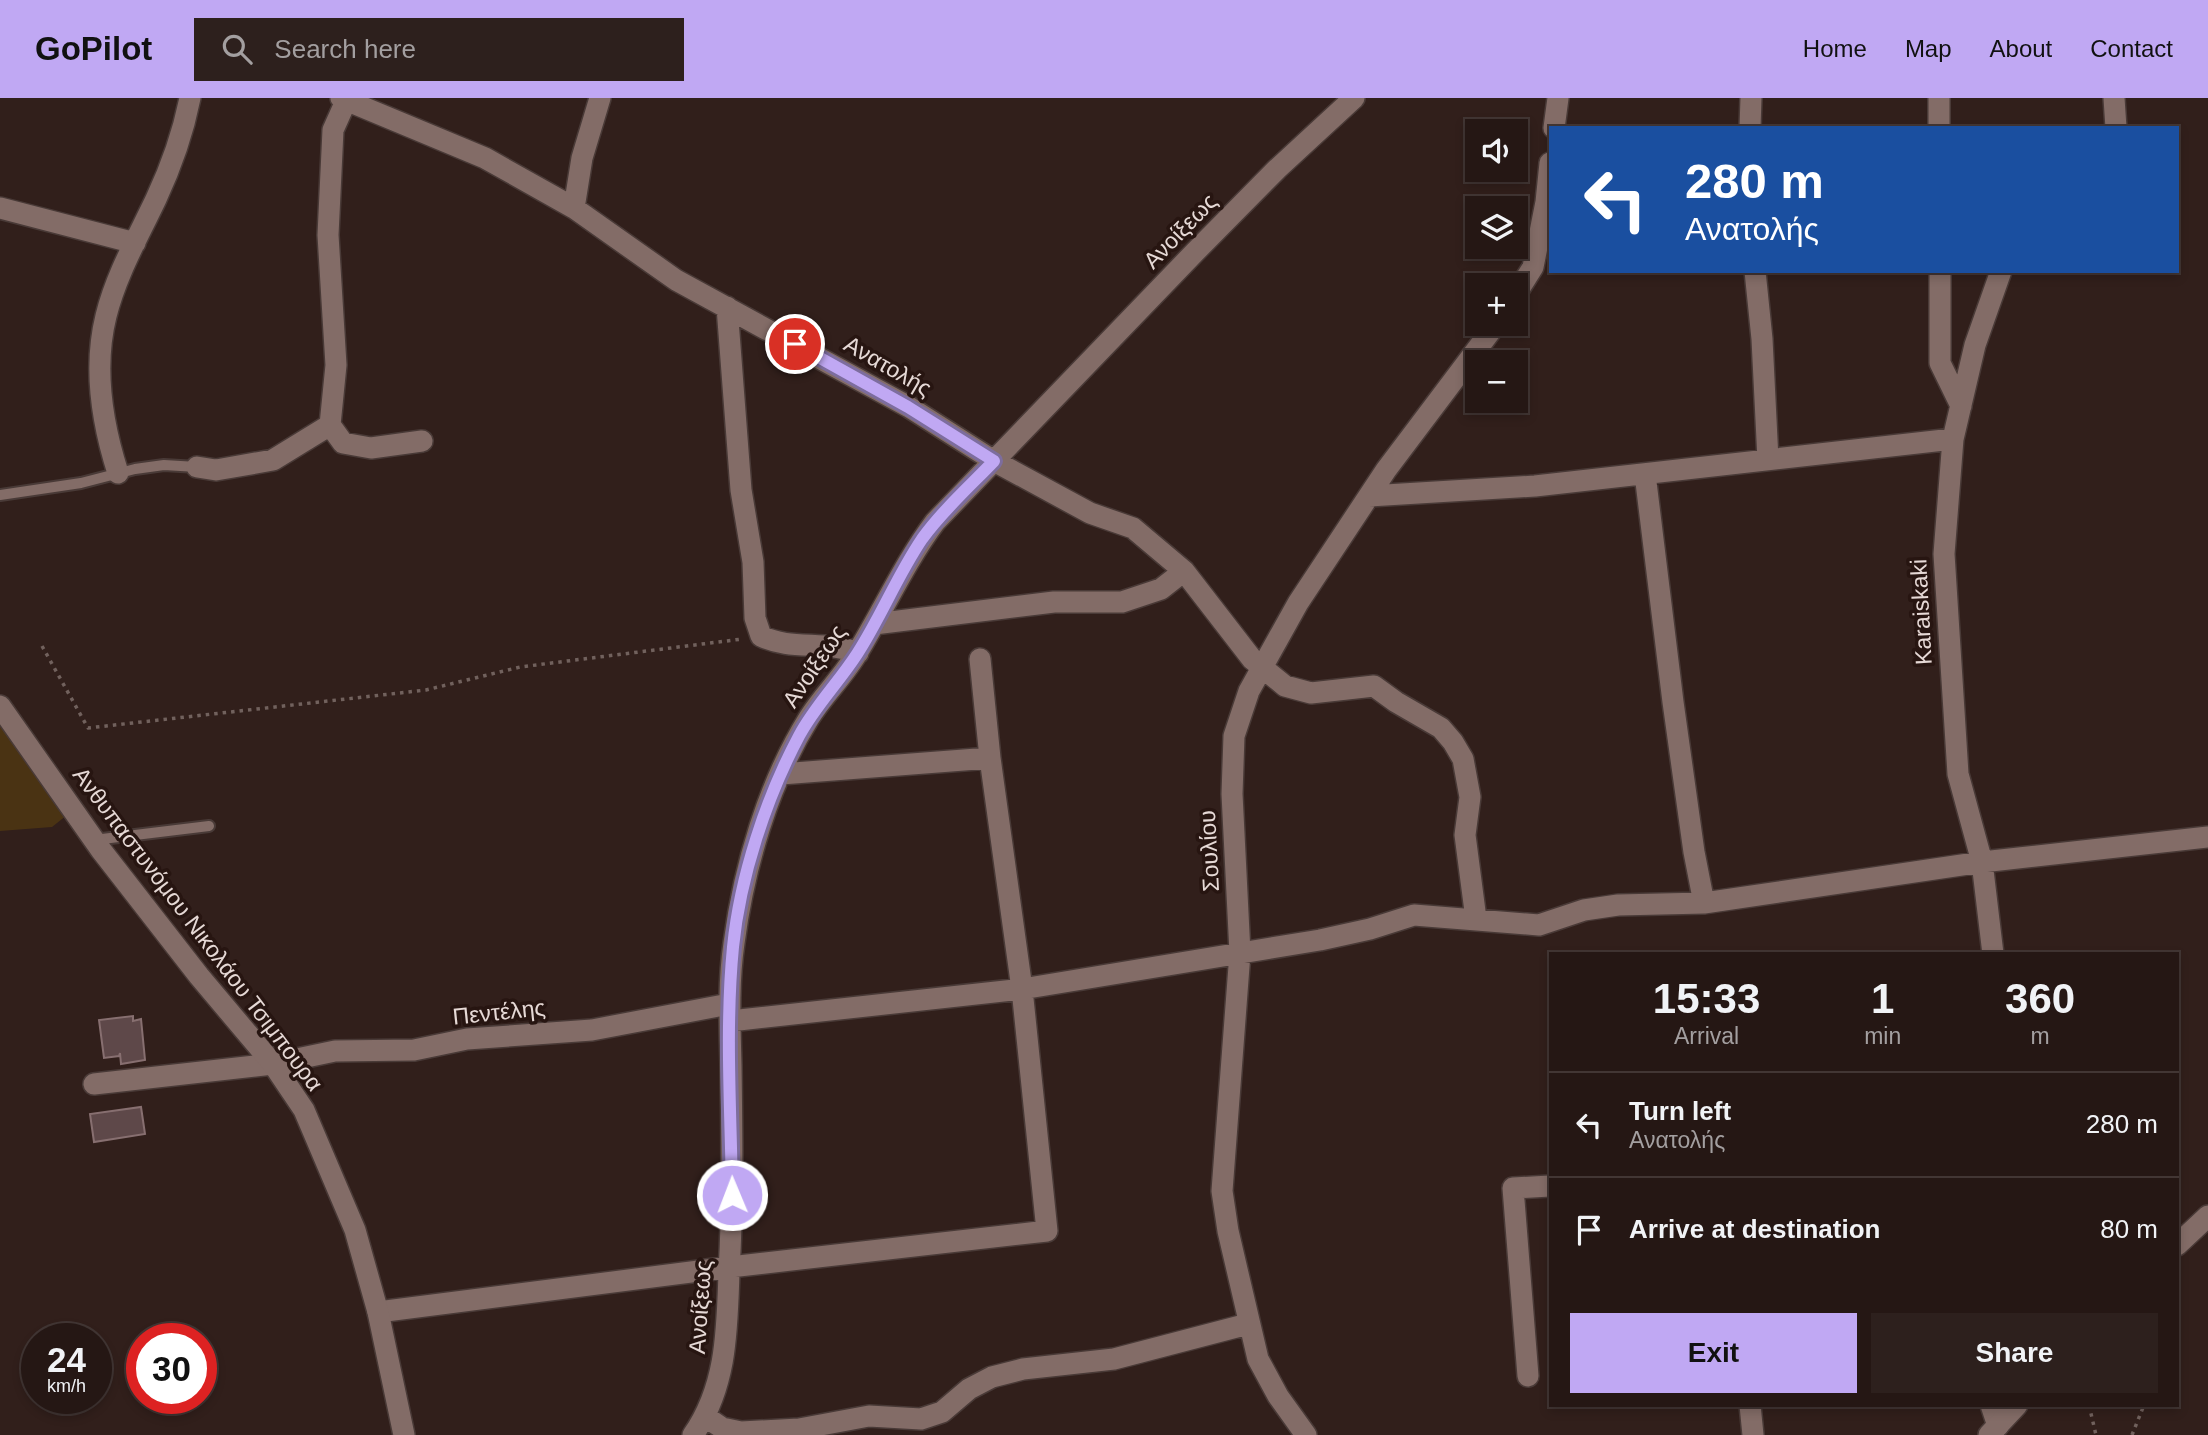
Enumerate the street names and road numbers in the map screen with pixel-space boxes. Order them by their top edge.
street label: Ανοίξεως [1138,188,1222,274]
street label: Ανατολής [840,331,936,401]
street label: Karaiskaki [1905,558,1937,666]
street label: Ανοίξεως [777,620,851,712]
street label: Ανθυπαστυνόμου Νικολάου Τσιμπουρα [68,762,328,1096]
street label: Σουλίου [1194,810,1224,892]
street label: Πεντέλης [451,994,547,1030]
street label: Ανοίξεως [684,1259,716,1355]

